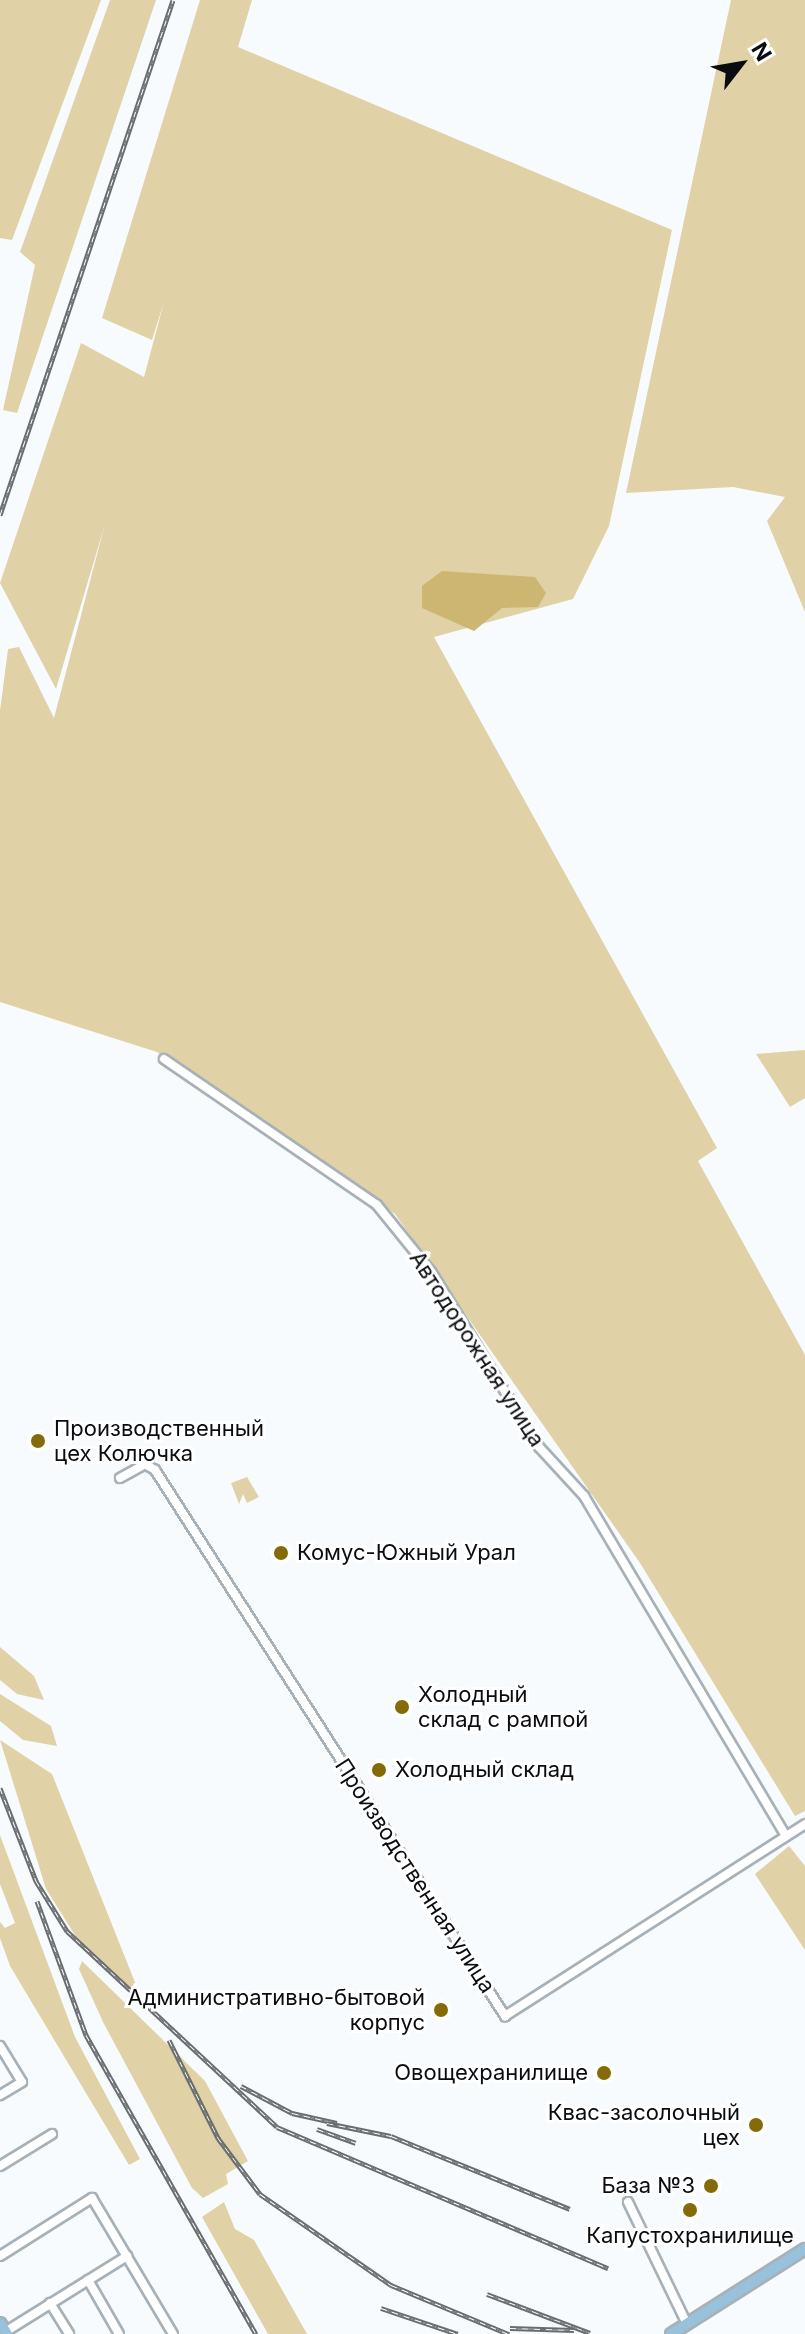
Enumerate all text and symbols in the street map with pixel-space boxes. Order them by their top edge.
north arrow [701,24,781,104]
text: N [746,38,777,66]
street label: Автодорожная улица [404,1246,550,1452]
place label: Производственный цех Колючка [54,1415,264,1466]
marker: Производственный цех Колючка [29,1432,47,1450]
place label: Комус-Южный Урал [297,1540,516,1566]
marker: Комус-Южный Урал [272,1544,290,1562]
place label: Холодный склад с рампой [418,1681,588,1732]
marker: Холодный склад с рампой [393,1698,411,1716]
street label: Производственная улица [329,1754,501,1998]
place label: Холодный склад [395,1757,574,1783]
marker: Холодный склад [370,1761,388,1779]
place label: Административно-бытовой корпус [128,1984,425,2036]
marker: Административно-бытовой корпус [432,2001,450,2019]
place label: Овощехранилище [394,2060,588,2086]
marker: Овощехранилище [595,2064,613,2082]
place label: Квас-засолочный цех [548,2099,740,2150]
marker: Квас-засолочный цех [747,2116,765,2134]
place label: База №3 [601,2173,695,2199]
marker: База №3 [702,2177,720,2195]
marker: Капустохранилище [681,2201,699,2219]
place label: Капустохранилище [586,2223,794,2249]

